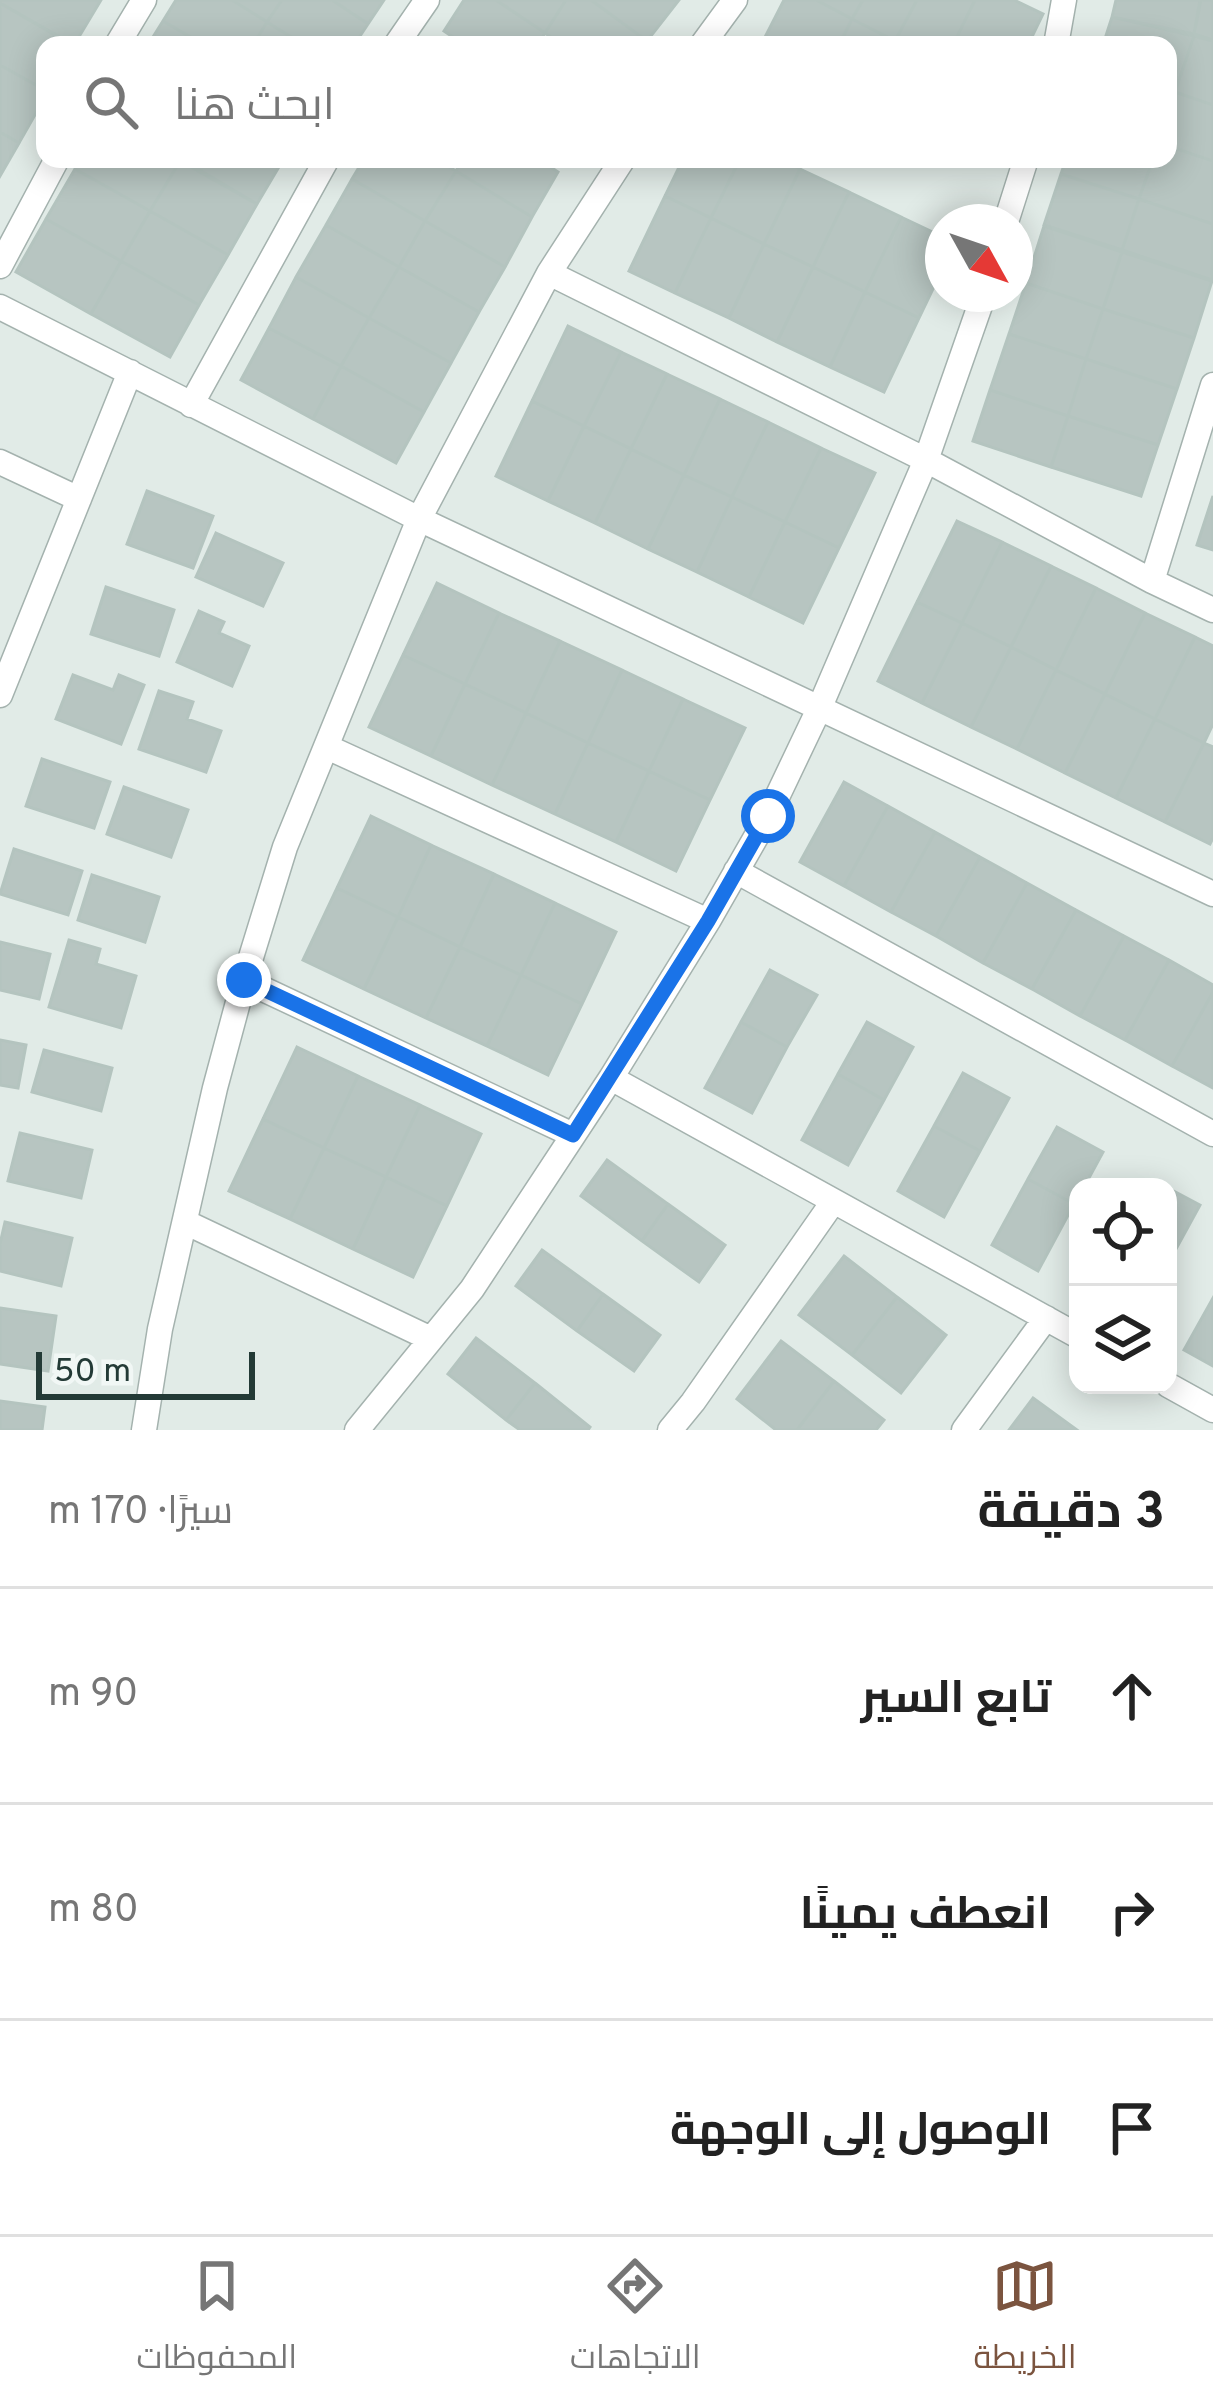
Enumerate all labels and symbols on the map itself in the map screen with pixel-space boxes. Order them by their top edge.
north arrow [925,204,1033,312]
route start [741,789,795,843]
route end [217,953,271,1007]
scale bar [36,1346,255,1399]

